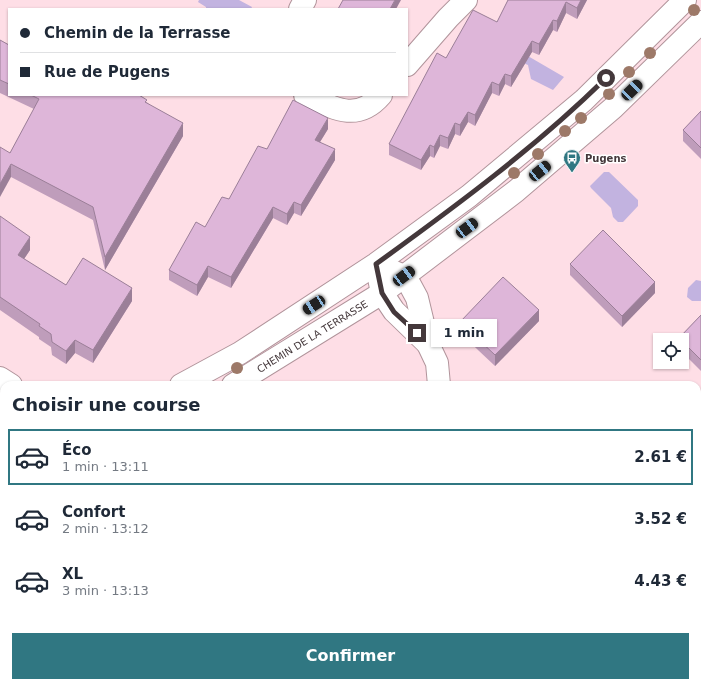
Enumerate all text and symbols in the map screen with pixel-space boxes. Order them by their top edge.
text: Chemin de la Terrasse [44,24,231,42]
text: Rue de Pugens [44,63,170,81]
route start [597,69,615,87]
car [619,77,645,103]
bus stop icon: Pugens [562,148,582,173]
place label: Pugens [585,153,627,164]
car [527,159,553,183]
car [454,216,480,240]
car [391,264,417,288]
car [301,293,327,317]
street label: CHEMIN DE LA TERRASSE [255,298,370,375]
callout: 1 min [431,319,497,347]
route end [408,324,426,342]
text: 1 min [444,325,484,340]
map controls [653,333,689,369]
button: locate [653,333,689,369]
text: Choisir une course [12,394,200,415]
icon: car [14,439,50,475]
text: Éco [62,441,91,459]
text: 2.61 € [634,448,687,466]
text: 1 min · 13:11 [62,459,149,474]
icon: car [14,501,50,537]
text: Confort [62,503,125,521]
text: 3.52 € [634,510,687,528]
text: 2 min · 13:12 [62,521,149,536]
icon: car [14,563,50,599]
text: XL [62,565,83,583]
text: 4.43 € [634,572,687,590]
text: 3 min · 13:13 [62,583,149,598]
button: Confirmer [12,633,689,679]

